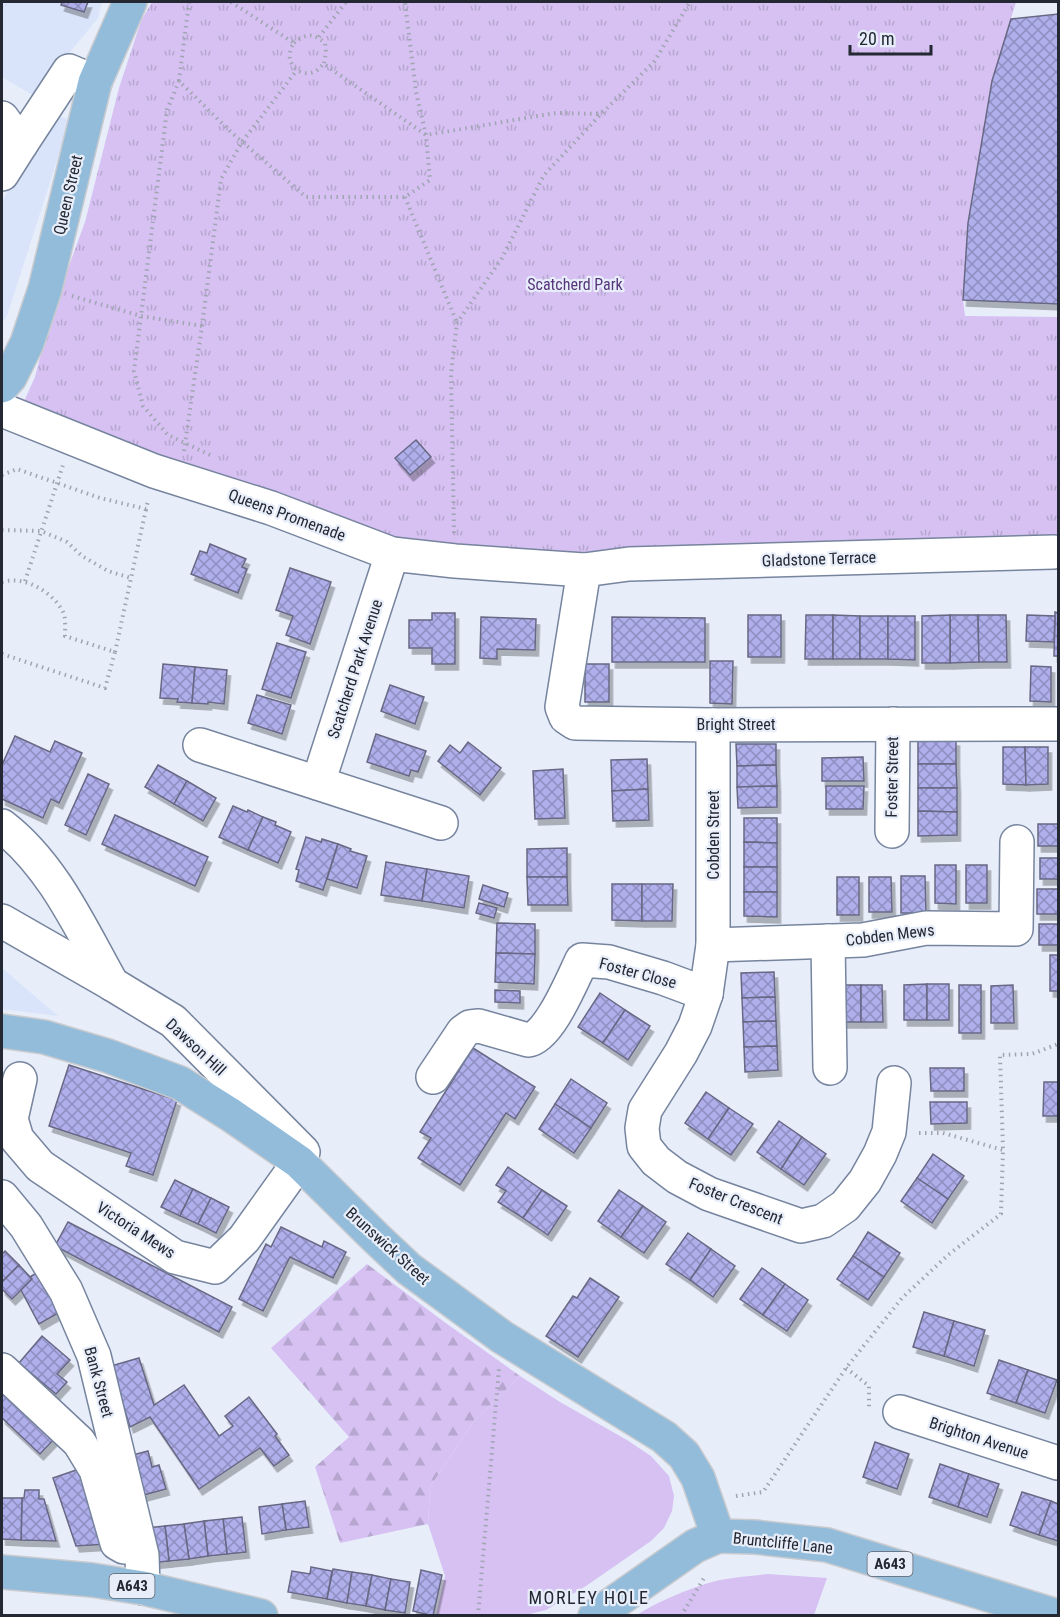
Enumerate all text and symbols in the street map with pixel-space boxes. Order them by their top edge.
scale bar [850,18,931,56]
text: 20 m [859,28,894,49]
street label: Queen Street [50,153,86,237]
park label: Scatcherd Park [527,275,624,294]
street label: Queens Promenade [226,485,348,545]
street label: Gladstone Terrace [762,548,876,570]
street label: Scatcherd Park Avenue [324,597,386,741]
street label: Bright Street [697,715,776,734]
street label: Foster Street [882,736,902,818]
street label: Cobden Street [704,790,723,880]
street label: Cobden Mews [845,920,935,950]
street label: Foster Close [597,954,679,992]
street label: Dawson Hill [162,1015,230,1079]
street label: Foster Crescent [686,1174,786,1229]
street label: Victoria Mews [93,1198,179,1262]
street label: Brunswick Street [342,1203,434,1289]
street label: Bank Street [80,1345,118,1420]
street label: Brighton Avenue [927,1413,1031,1463]
street label: Bruntcliffe Lane [732,1528,834,1558]
road number: A643 [868,1552,912,1576]
road number: A643 [110,1574,154,1598]
district label: MORLEY HOLE [528,1587,650,1608]

